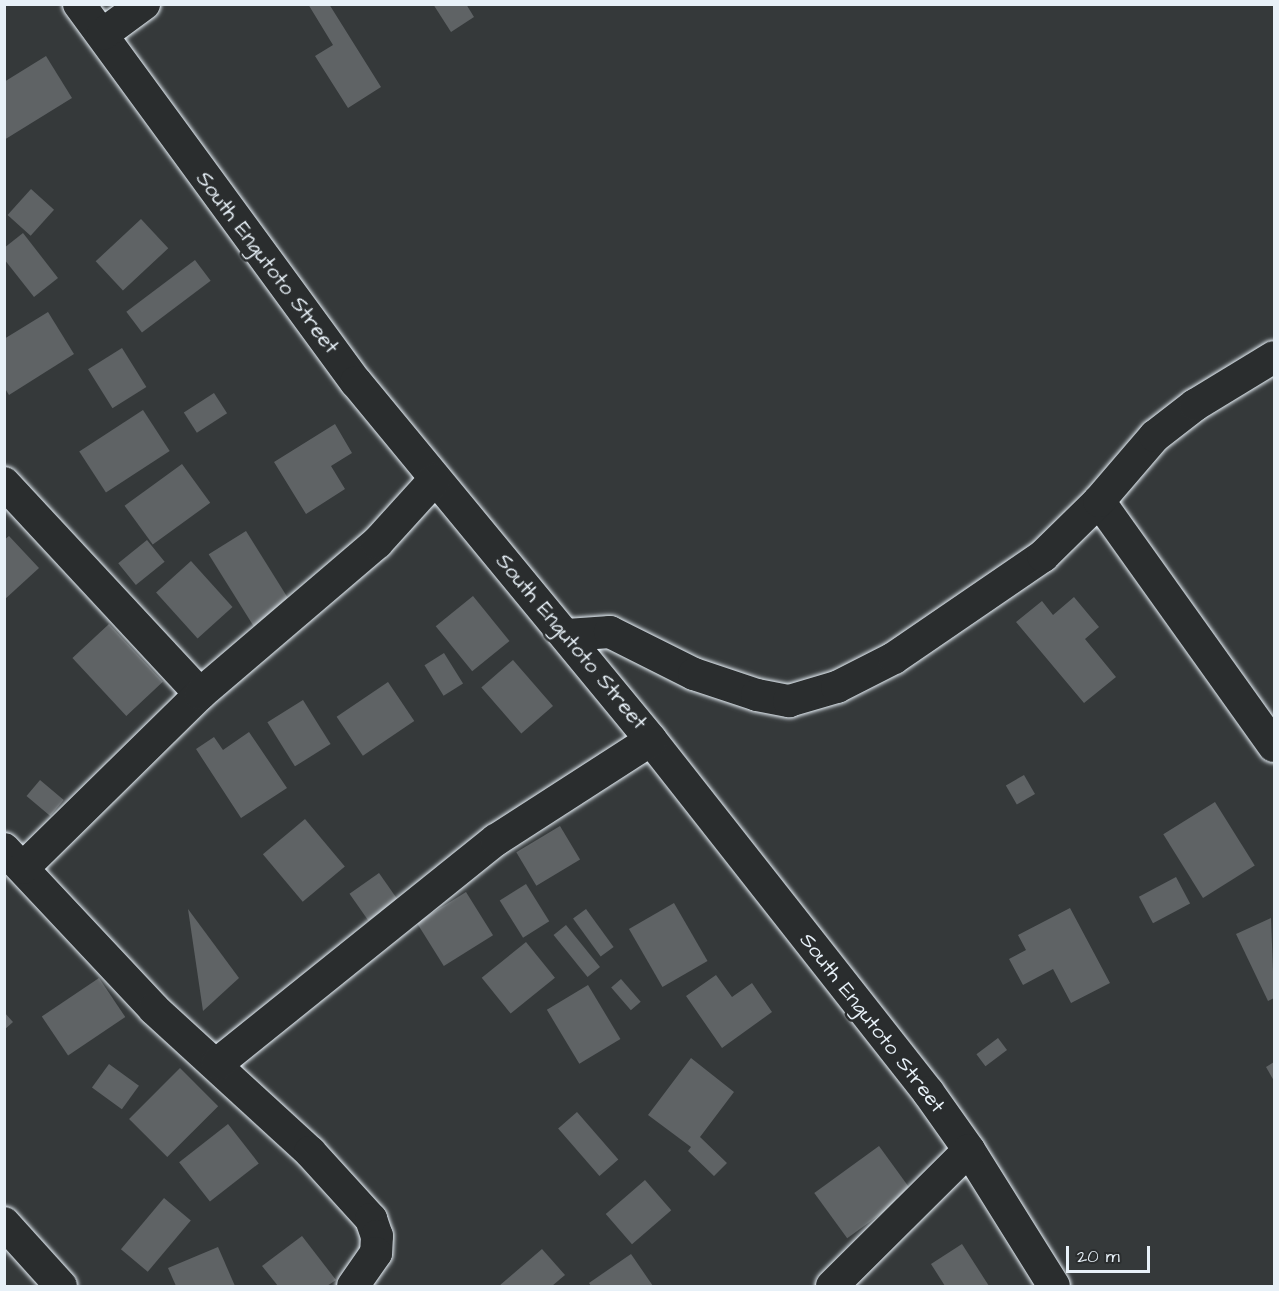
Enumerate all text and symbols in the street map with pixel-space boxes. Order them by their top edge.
street label: South Engutoto Street [190,167,344,359]
street label: South Engutoto Street [490,549,652,735]
street label: South Engutoto Street [794,928,950,1118]
scale bar [1069,1234,1153,1272]
text: 20 m [1077,1244,1120,1269]

